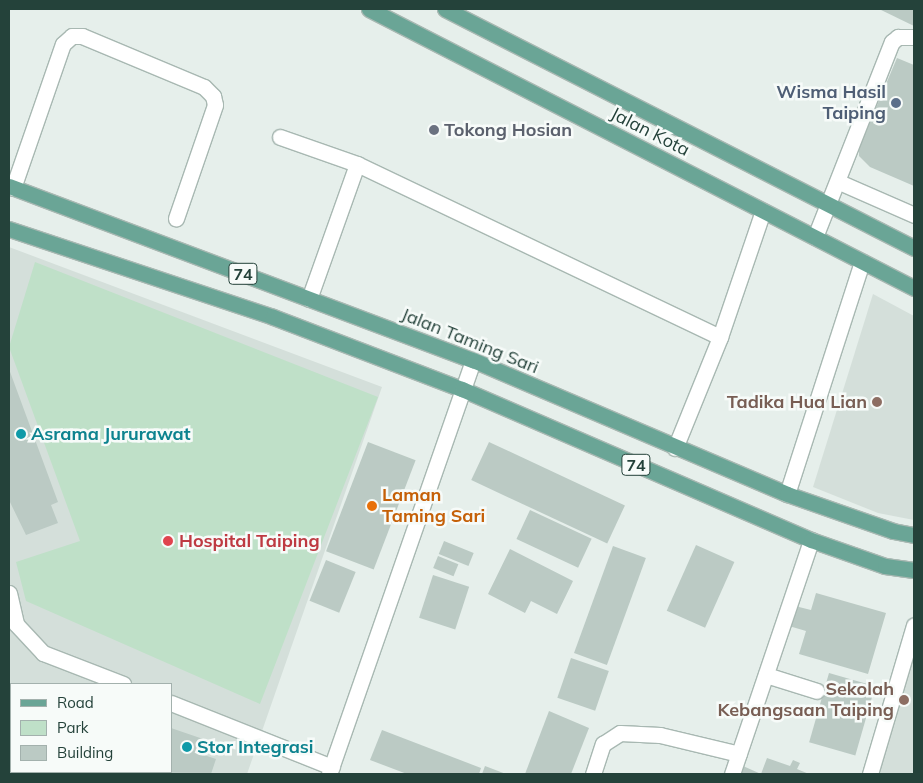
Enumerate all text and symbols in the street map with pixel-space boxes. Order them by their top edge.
place label: Wisma Hasil Taiping [776,82,886,125]
marker: Wisma Hasil Taiping [890,97,902,109]
street label: Jalan Kota [607,103,693,161]
place label: Tokong Hosian [444,119,572,141]
marker: Tokong Hosian [428,124,440,136]
road number: 74 [228,260,258,288]
street label: Jalan Taming Sari [398,304,542,378]
place label: Tadika Hua Lian [727,391,867,413]
marker: Tadika Hua Lian [871,396,883,408]
place label: Asrama Jururawat [31,423,191,445]
marker: Asrama Jururawat [15,428,27,440]
road number: 74 [621,452,651,478]
place label: Laman Taming Sari [382,485,485,528]
marker: Laman Taming Sari [366,500,378,512]
place label: Hospital Taiping [179,530,320,552]
marker: Hospital Taiping [161,534,175,548]
place label: Sekolah Kebangsaan Taiping [717,679,894,722]
legend [10,683,172,773]
text: Road [57,693,94,712]
marker: Sekolah Kebangsaan Taiping [898,694,910,706]
text: Park [57,718,89,737]
place label: Stor Integrasi [197,736,314,758]
marker: Stor Integrasi [181,741,193,753]
text: Building [57,743,113,762]

